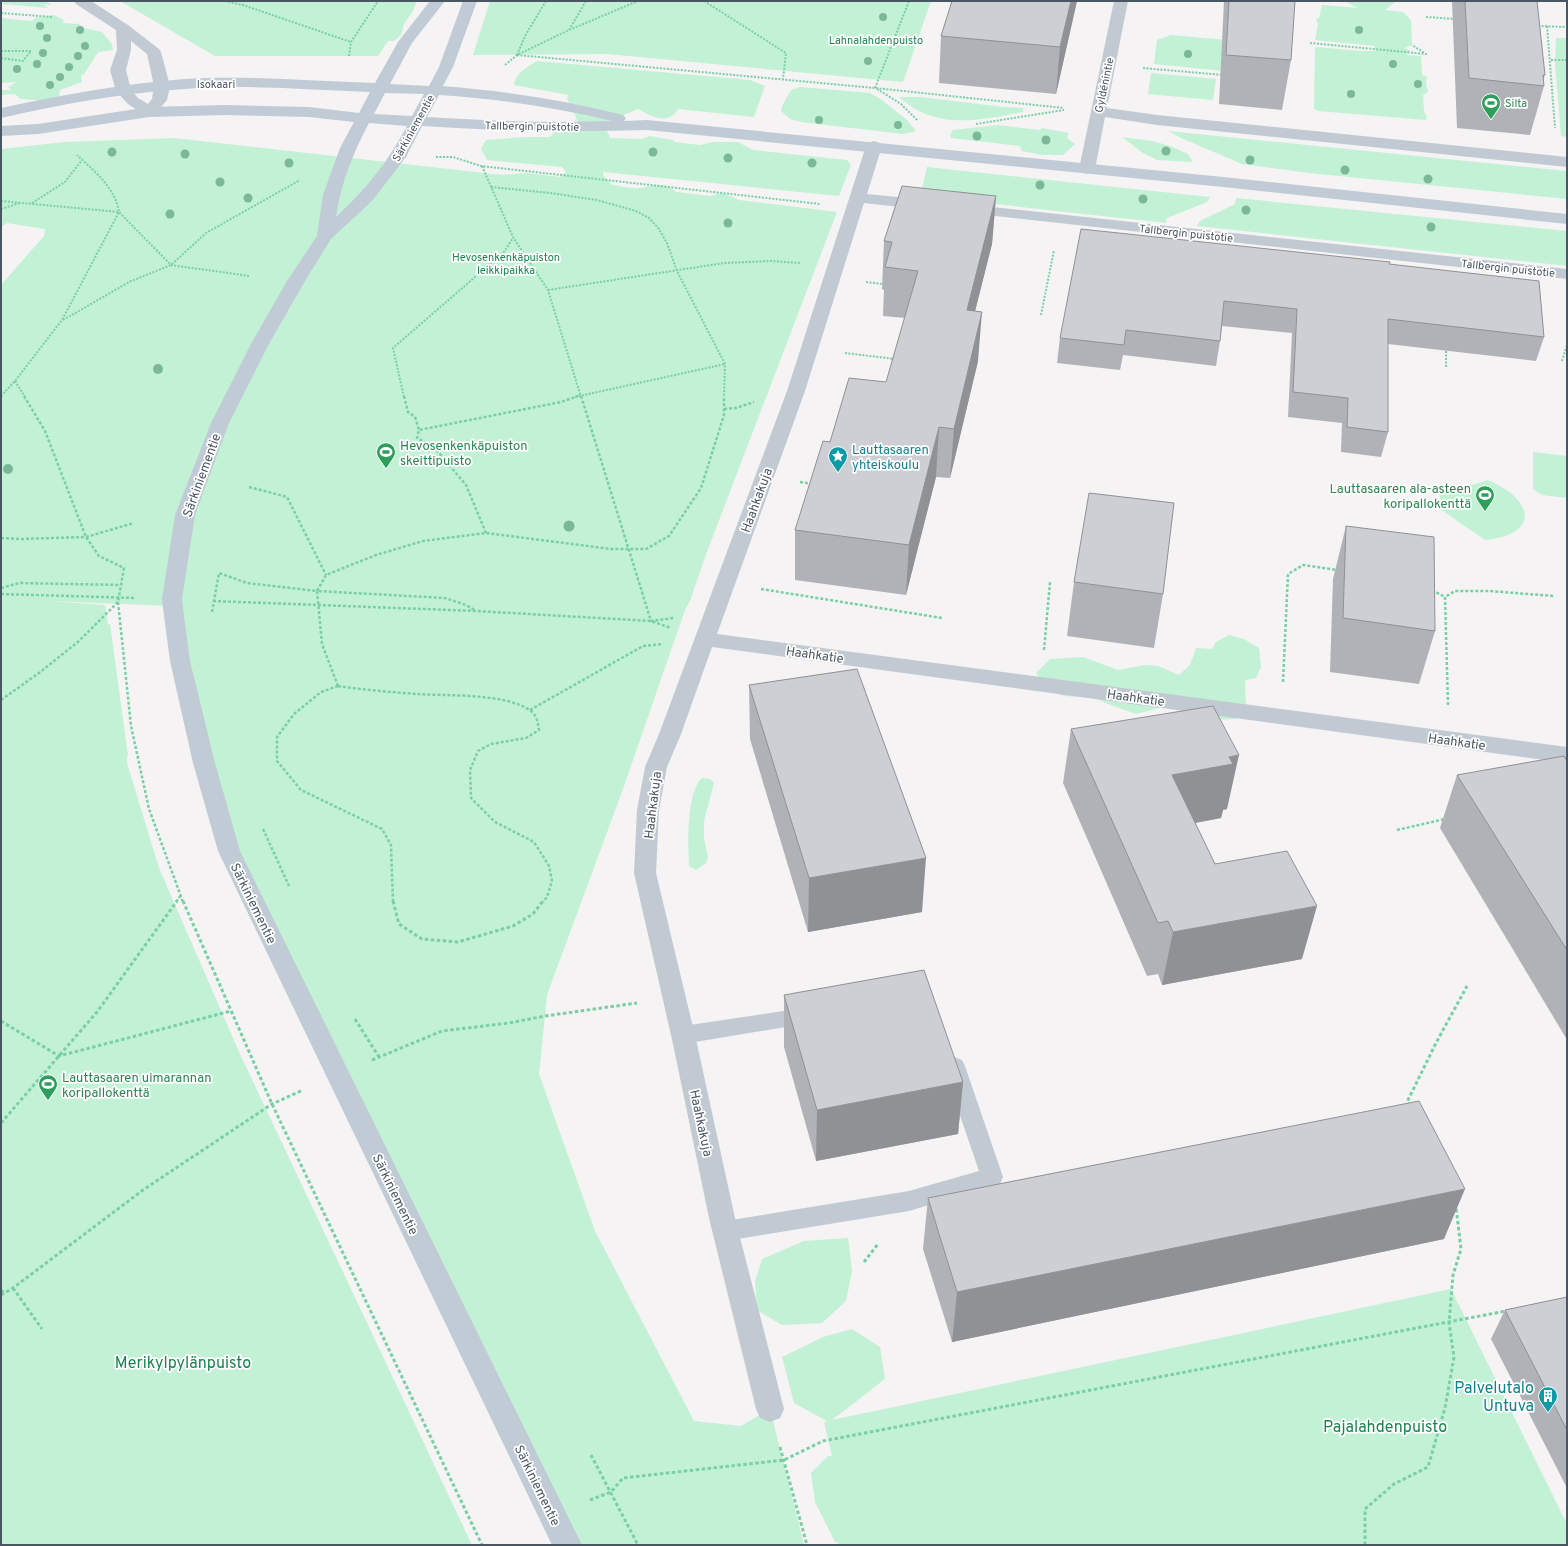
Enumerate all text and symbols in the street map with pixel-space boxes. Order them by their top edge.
park label: Lahnalahdenpuisto [829,34,923,48]
street label: Gyldénintie [1092,56,1118,114]
street label: Isokaari [197,78,235,92]
street label: Särkiniementie [390,92,438,164]
sports icon: Silta [1480,92,1502,120]
place label: Silta [1505,97,1527,111]
street label: Tallbergin puistotie [485,119,579,135]
street label: Tallbergin puistotie [1138,222,1234,246]
park label: Hevosenkenkäpuiston leikkipaikka [452,251,560,278]
street label: Tallbergin puistotie [1460,257,1556,281]
street label: Särkiniementie [180,432,225,520]
place label: Hevosenkenkäpuiston skeittipuisto [400,439,528,470]
sports icon: Hevosenkenkäpuiston skeittipuisto [375,441,397,469]
place label: Lauttasaaren yhteiskoulu [852,443,929,474]
place icon: Lauttasaaren yhteiskoulu [827,445,849,473]
street label: Haahkakuja [739,466,777,535]
place label: Lauttasaaren ala-asteen koripallokenttä [1330,482,1471,513]
sports icon: Lauttasaaren ala-asteen koripallokenttä [1474,484,1496,512]
street label: Haahkatie [785,644,845,668]
street label: Haahkatie [1106,687,1166,711]
street label: Haahkatie [1427,731,1487,755]
street label: Haahkakuja [642,771,666,840]
street label: Särkiniementie [226,861,279,947]
place label: Lauttasaaren uimarannan koripallokenttä [62,1071,212,1102]
sports icon: Lauttasaaren uimarannan koripallokenttä [37,1073,59,1101]
street label: Haahkakuja [685,1089,715,1158]
street label: Särkiniementie [368,1152,421,1238]
park label: Merikylpylänpuisto [115,1354,251,1374]
place label: Palvelutalo Untuva [1454,1379,1534,1417]
building icon: Palvelutalo Untuva [1537,1385,1559,1413]
park label: Pajalahdenpuisto [1323,1418,1447,1438]
street label: Särkiniementie [510,1443,563,1529]

